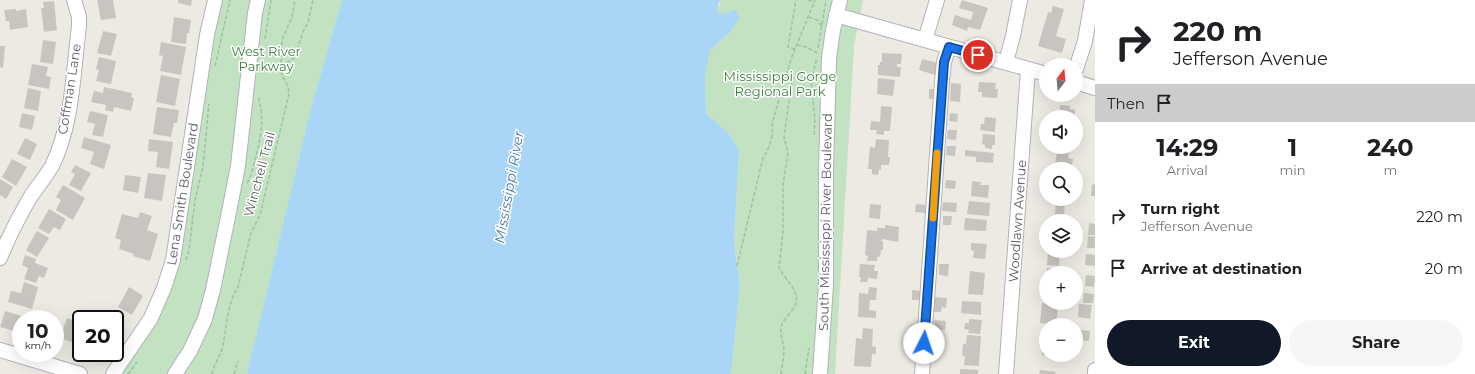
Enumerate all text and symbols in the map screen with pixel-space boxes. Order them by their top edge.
text: 220 m [1173,14,1262,48]
icon: right [1107,16,1159,68]
pin [961,38,995,72]
street label: Coffman Lane [54,42,84,135]
park label: West River Parkway [231,43,301,74]
icon: arrive [967,44,989,66]
text: Jefferson Avenue [1173,48,1328,70]
north arrow [1039,58,1083,102]
map controls [1039,58,1083,362]
park label: Mississippi Gorge Regional Park [724,68,837,99]
icon: arrive [1153,92,1175,114]
text: Then [1107,94,1145,113]
button: sound [1039,110,1083,154]
street label: South Mississippi River Boulevard [815,113,835,331]
street label: Lena Smith Boulevard [163,122,201,266]
water label: Mississippi River [490,129,528,245]
street label: Winchell Trail [240,130,278,218]
text: 14:29 [1156,133,1218,162]
text: 1 [1288,133,1297,162]
text: 240 [1367,133,1414,162]
street label: Woodlawn Avenue [1005,159,1029,283]
button: search [1039,162,1083,206]
text: Arrival [1167,162,1208,178]
text: min [1280,162,1306,178]
text: m [1383,162,1397,178]
text: Turn right [1141,199,1220,218]
icon: right [1107,205,1129,227]
text: 220 m [1416,207,1463,226]
button: layers [1039,214,1083,258]
text: Jefferson Avenue [1141,218,1253,234]
icon: arrive [1107,257,1129,279]
text: Arrive at destination [1141,259,1302,278]
text: 20 m [1425,259,1463,278]
button: + [1039,266,1083,310]
speed limit sign: 20 [72,310,124,362]
button: − [1039,318,1083,362]
text: 10 [27,319,49,343]
button: Exit [1107,320,1281,366]
button: Share [1289,320,1463,366]
position arrow [903,322,945,364]
text: km/h [25,339,51,352]

